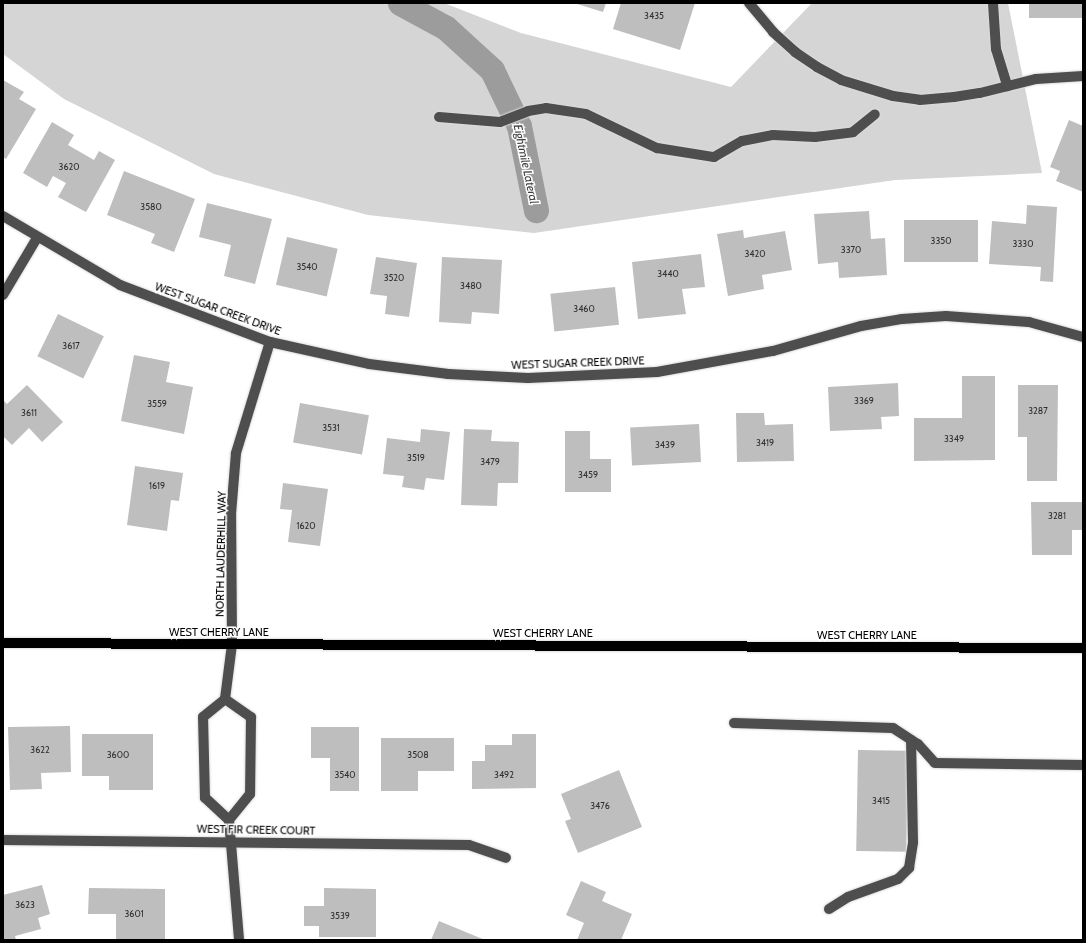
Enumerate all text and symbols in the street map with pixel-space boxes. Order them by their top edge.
house number: 3435 [644,11,664,21]
water label: Eightmile Lateral [511,123,541,205]
house number: 3620 [59,162,79,172]
house number: 3580 [140,202,162,212]
house number: 3350 [931,236,951,246]
house number: 3330 [1013,239,1033,249]
house number: 3370 [841,245,861,255]
house number: 3420 [744,249,766,259]
house number: 3540 [296,262,318,272]
house number: 3440 [657,269,679,279]
house number: 3520 [384,273,404,283]
street label: WEST SUGAR CREEK DRIVE [153,280,283,338]
house number: 3480 [460,281,482,291]
house number: 3460 [573,304,595,314]
house number: 3617 [62,341,80,351]
street label: WEST SUGAR CREEK DRIVE [511,354,645,372]
house number: 3369 [854,396,874,406]
house number: 3559 [147,399,167,409]
house number: 3287 [1028,406,1048,416]
house number: 3611 [21,408,37,418]
house number: 3531 [322,423,340,433]
house number: 3349 [944,434,964,444]
house number: 3419 [756,438,774,448]
house number: 3439 [655,440,675,450]
house number: 3519 [407,453,425,463]
house number: 3479 [480,457,500,467]
house number: 3459 [578,470,598,480]
house number: 1619 [149,481,165,491]
street label: NORTH LAUDERHILL WAY [213,491,229,617]
house number: 3281 [1048,511,1066,521]
house number: 1620 [296,521,316,531]
street label: WEST CHERRY LANE [169,625,269,639]
street label: WEST CHERRY LANE [493,626,593,640]
street label: WEST CHERRY LANE [817,628,917,642]
house number: 3622 [30,745,50,755]
house number: 3600 [107,750,129,760]
house number: 3508 [407,750,429,760]
house number: 3540 [334,770,356,780]
house number: 3492 [494,770,514,780]
house number: 3415 [872,796,890,806]
house number: 3476 [590,801,610,811]
street label: WEST FIR CREEK COURT [197,822,315,838]
house number: 3623 [15,900,35,910]
house number: 3601 [124,909,144,919]
house number: 3539 [330,911,350,921]

